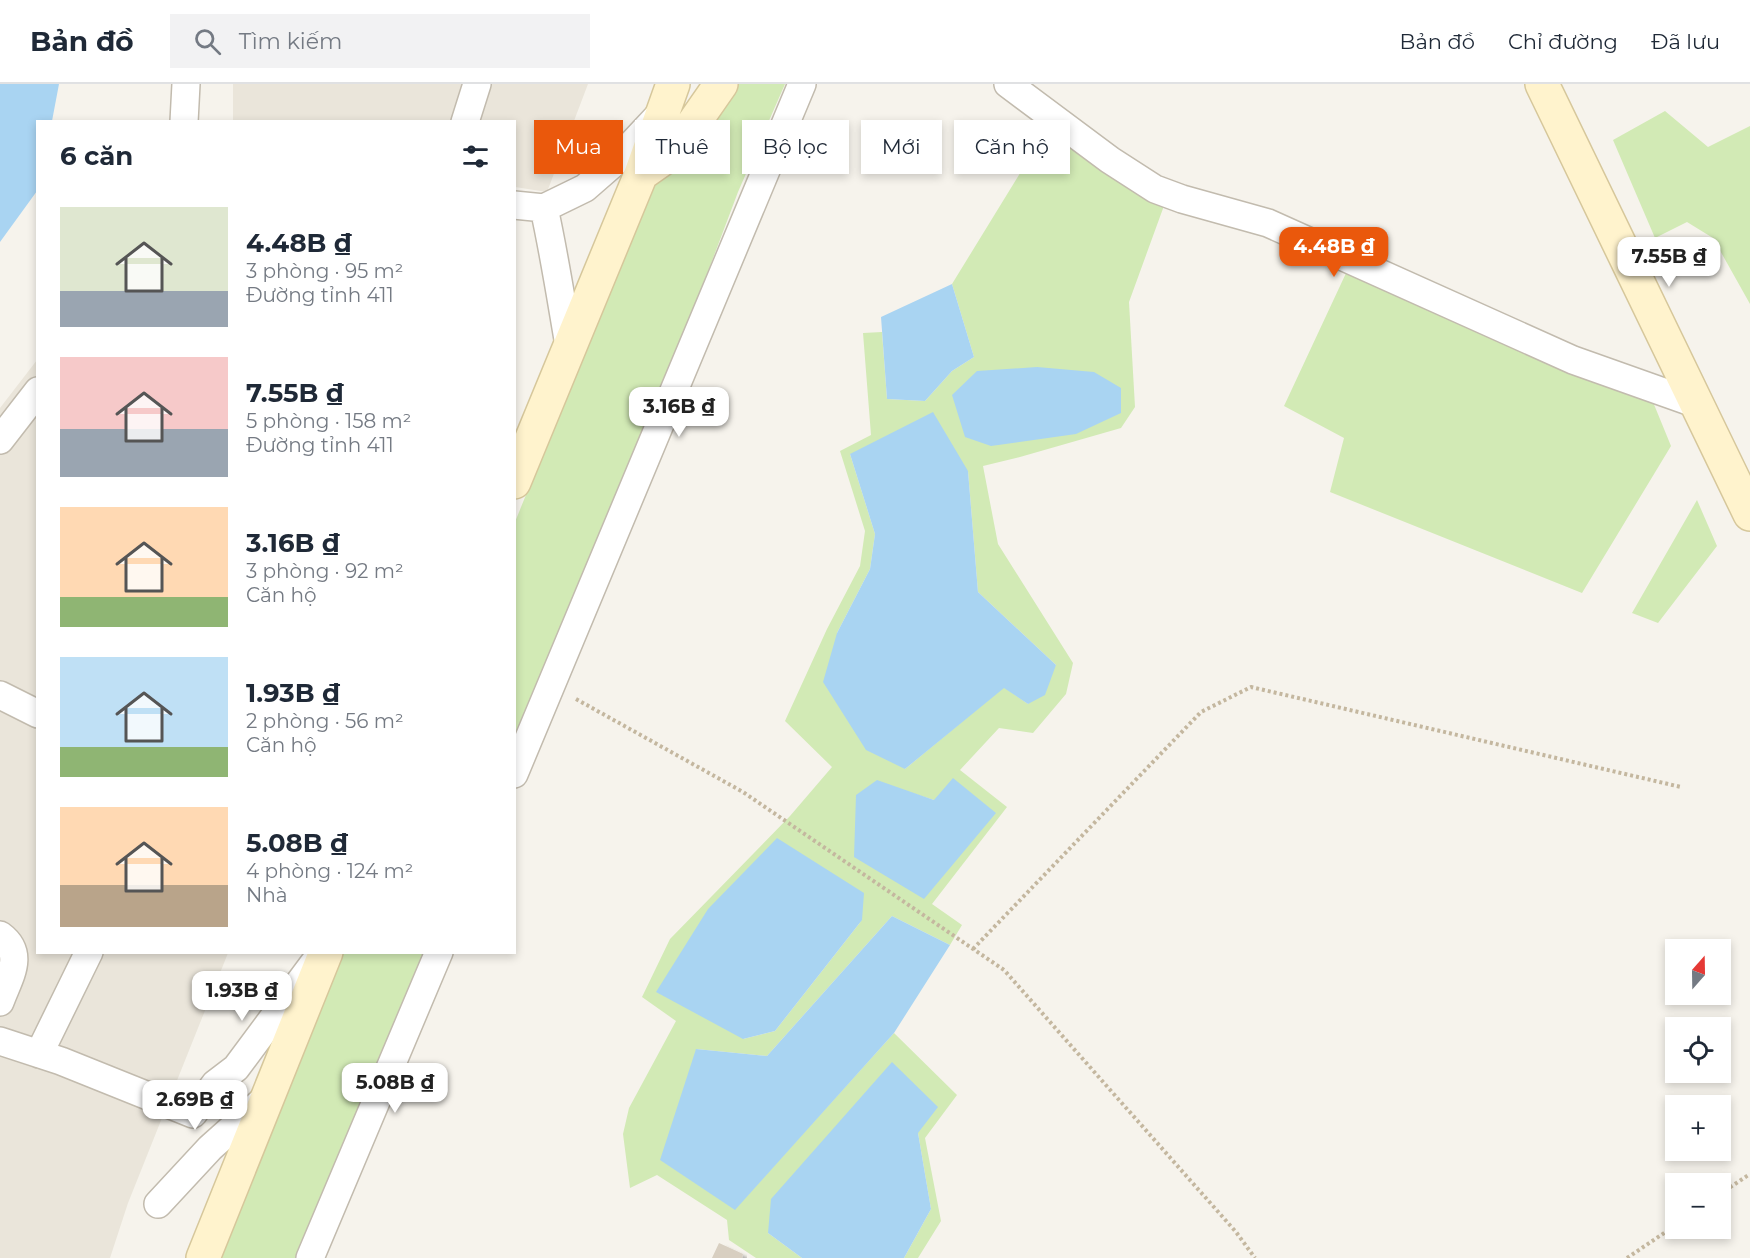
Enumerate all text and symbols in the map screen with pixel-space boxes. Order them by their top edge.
search box [170,14,590,68]
text: Bản đồ [30,24,134,58]
icon: search [191,25,224,58]
text: Tìm kiếm [239,28,342,55]
text: Bản đồ [1400,29,1475,54]
text: Chỉ đường [1508,29,1618,54]
text: Đã lưu [1651,29,1720,54]
chip: Mua [534,120,623,174]
chip: Thuê [635,120,730,174]
chip: Bộ lọc [742,120,849,174]
chip: Mới [861,120,942,174]
chip: Căn hộ [954,120,1070,174]
text: 6 căn [60,140,133,172]
icon: filters [459,140,492,173]
text: 4.48B ₫ [246,227,352,259]
pin: 4.48B ₫ [1279,227,1389,278]
icon: home [108,231,180,303]
text: 4.48B ₫ [1293,234,1375,258]
pin: 7.55B ₫ [1614,237,1724,288]
text: 7.55B ₫ [1631,244,1707,268]
text: 3 phòng · 95 m² [246,259,403,283]
text: Đường tỉnh 411 [246,283,394,307]
text: 7.55B ₫ [246,377,344,409]
icon: home [108,381,180,453]
pin: 3.16B ₫ [624,387,734,438]
text: 3.16B ₫ [643,394,715,418]
text: 5 phòng · 158 m² [246,409,411,433]
text: Đường tỉnh 411 [246,433,394,457]
text: 3.16B ₫ [246,527,340,559]
icon: home [108,531,180,603]
text: 3 phòng · 92 m² [246,559,403,583]
text: Căn hộ [246,583,317,607]
text: 1.93B ₫ [246,677,340,709]
icon: home [108,681,180,753]
text: 2 phòng · 56 m² [246,709,404,733]
text: Căn hộ [246,733,317,757]
text: 5.08B ₫ [246,827,348,859]
icon: home [108,831,180,903]
text: 4 phòng · 124 m² [246,859,413,883]
text: Nhà [246,883,288,907]
north arrow [1665,939,1731,1005]
map controls [1665,939,1731,1239]
pin: 1.93B ₫ [187,971,297,1022]
text: 1.93B ₫ [206,978,278,1002]
button: locate [1665,1017,1731,1083]
pin: 5.08B ₫ [340,1063,450,1114]
text: 5.08B ₫ [356,1070,434,1094]
pin: 2.69B ₫ [140,1080,250,1131]
text: 2.69B ₫ [156,1087,234,1111]
button: + [1665,1095,1731,1161]
button: − [1665,1173,1731,1239]

